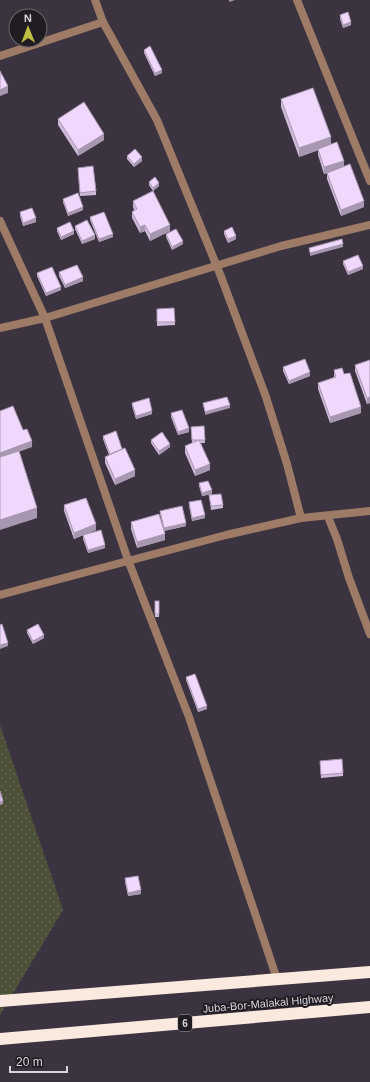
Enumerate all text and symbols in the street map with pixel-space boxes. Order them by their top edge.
north arrow [8,8,48,48]
text: N [24,12,32,24]
street label: Juba-Bor-Malakal Highway [202,991,334,1015]
road number: 6 [178,1015,192,1031]
scale bar [10,1048,67,1074]
text: 20 m [16,1055,43,1069]

